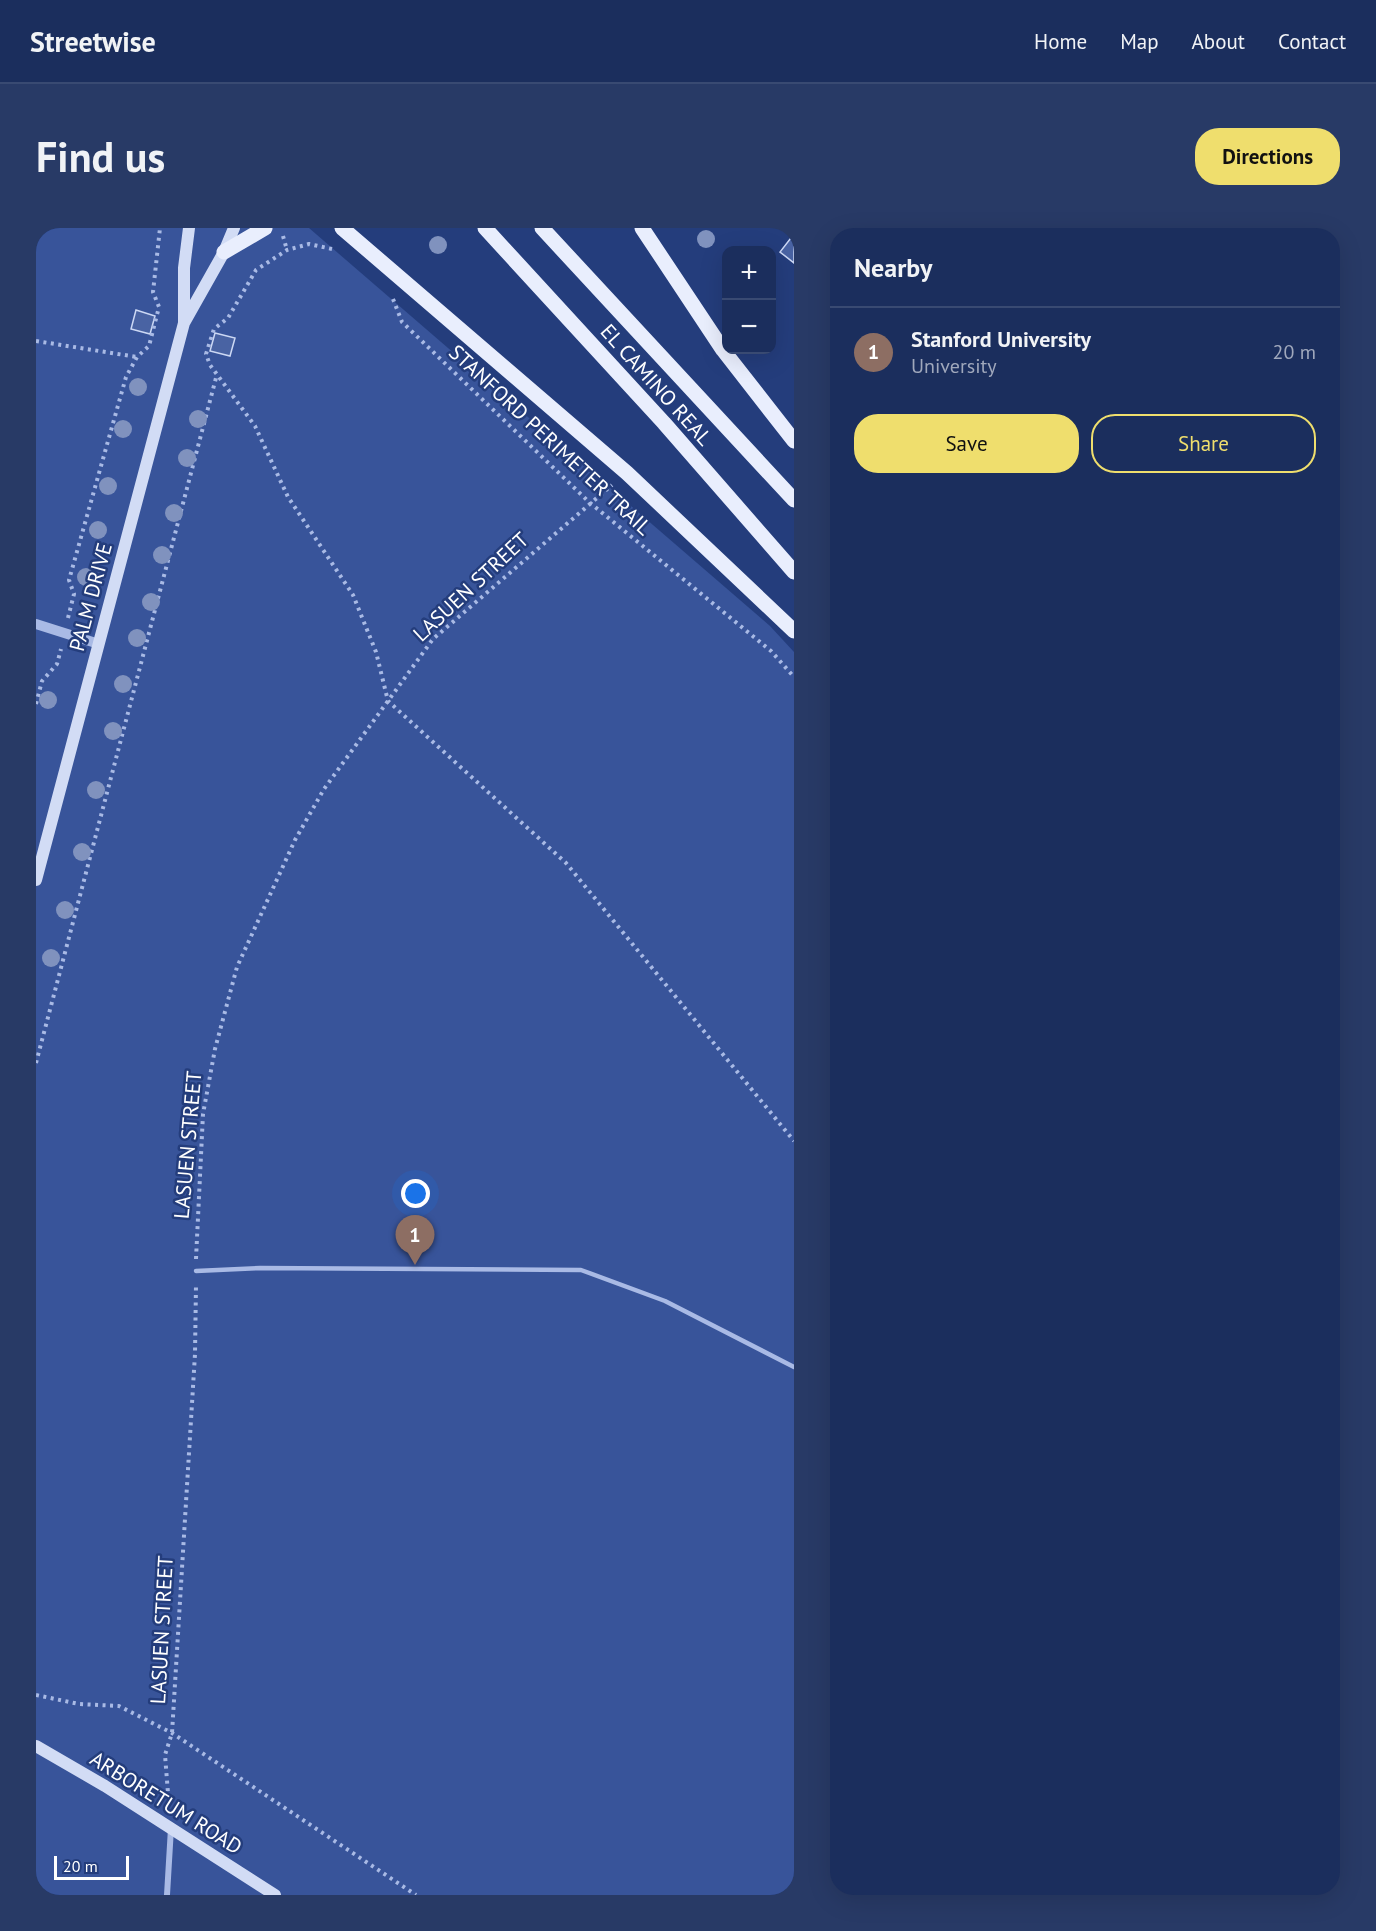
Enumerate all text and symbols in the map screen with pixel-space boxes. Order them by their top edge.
text: Streetwise [30,23,156,60]
text: Home [1034,28,1087,55]
text: Map [1120,28,1159,55]
text: About [1192,28,1245,55]
text: Contact [1278,28,1346,55]
button: Directions [1195,128,1340,185]
text: Find us [36,129,165,184]
map controls [722,246,776,354]
button: + [722,246,776,300]
text: Nearby [854,251,932,284]
button: − [722,300,776,354]
street label: EL CAMINO REAL [595,318,718,451]
text: Stanford University [911,325,1091,353]
street label: STANFORD PERIMETER TRAIL [443,339,657,541]
text: 1 [868,339,879,365]
text: 20 m [1273,339,1316,365]
text: University [911,353,997,379]
button: Save [854,414,1079,473]
button: Share [1091,414,1316,473]
street label: LASUEN STREET [407,526,534,647]
street label: PALM DRIVE [63,540,118,654]
street label: LASUEN STREET [168,1069,207,1220]
your location [401,1179,430,1208]
pin: 1 [396,1216,434,1265]
street label: LASUEN STREET [144,1555,179,1705]
street label: ARBORETUM ROAD [85,1745,247,1860]
scale bar [54,1853,129,1880]
text: 20 m [63,1856,98,1876]

